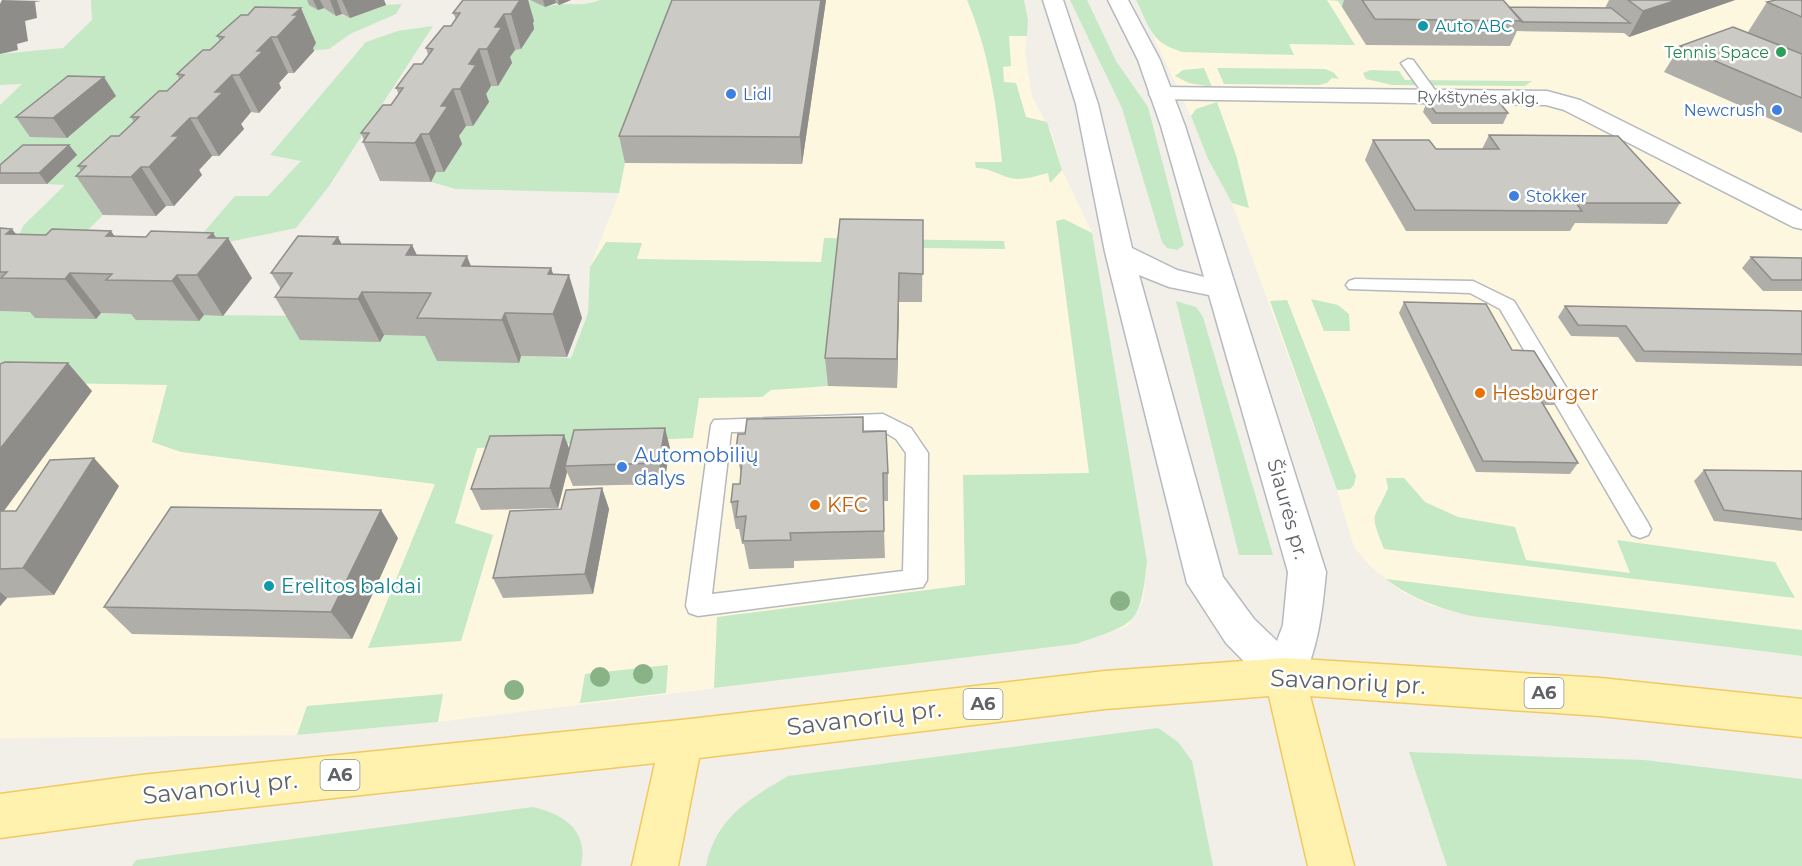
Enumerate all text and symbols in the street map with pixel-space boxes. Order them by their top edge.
place label: Auto ABC [1435,17,1512,36]
marker: Auto ABC [1416,19,1430,33]
place label: Tennis Space [1664,43,1769,62]
marker: Tennis Space [1774,45,1788,59]
place label: Lidl [743,85,772,104]
marker: Lidl [724,87,738,101]
street label: Rykštynės aklg. [1417,87,1539,108]
place label: Newcrush [1684,101,1765,120]
marker: Newcrush [1770,103,1784,117]
place label: Stokker [1526,187,1587,206]
marker: Stokker [1507,189,1521,203]
place label: Hesburger [1492,381,1599,405]
marker: Hesburger [1473,386,1487,400]
place label: Automobilių dalys [634,443,759,490]
street label: Šiaurės pr. [1262,456,1314,562]
marker: Automobilių dalys [615,460,629,474]
place label: KFC [827,493,868,517]
marker: KFC [808,498,822,512]
place label: Erelitos baldai [281,574,422,598]
marker: Erelitos baldai [262,579,276,593]
street label: Savanorių pr. [1270,663,1427,700]
road number: A6 [1524,678,1564,708]
road number: A6 [964,689,1002,719]
street label: Savanorių pr. [785,694,943,741]
road number: A6 [320,760,360,790]
street label: Savanorių pr. [141,765,299,810]

